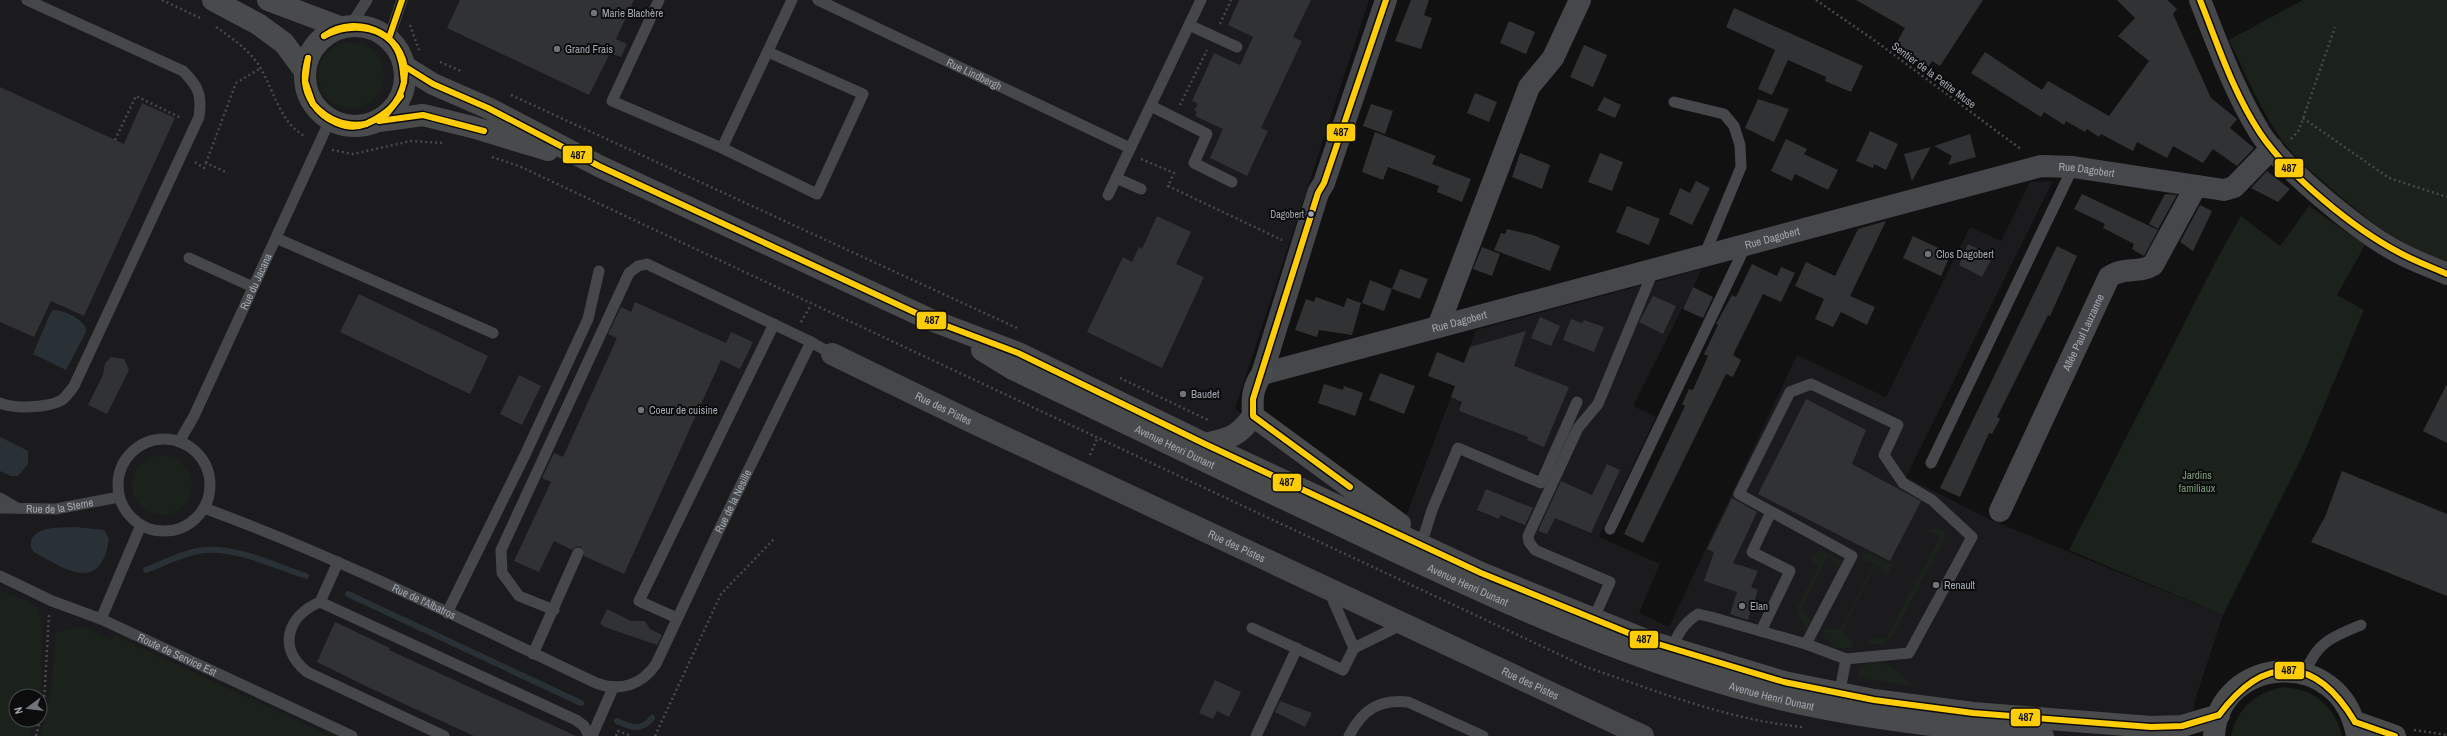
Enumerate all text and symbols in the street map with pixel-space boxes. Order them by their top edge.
place label: Marie Blachère [602,6,663,20]
marker: Marie Blachère [589,8,599,18]
street label: Sentier de la Petite Muse [1889,39,1979,111]
place label: Grand Frais [565,42,614,56]
marker: Grand Frais [552,44,562,54]
street label: Rue Lindbergh [944,55,1004,93]
line badge: 487 [1326,123,1356,142]
text: 487 [1333,125,1349,139]
line badge: 487 [562,145,593,164]
text: 487 [570,148,586,162]
line badge: 487 [2274,158,2304,178]
street label: Rue Dagobert [2058,160,2116,180]
text: 487 [2281,161,2297,175]
place label: Dagobert [1270,208,1305,221]
marker: Dagobert [1306,209,1316,219]
street label: Rue Dagobert [1743,224,1802,252]
place label: Clos Dagobert [1936,247,1994,261]
marker: Clos Dagobert [1923,249,1933,259]
street label: Rue du Jacana [237,251,275,312]
street label: Allée Paul Lauzanne [2059,292,2107,374]
street label: Rue Dagobert [1430,307,1489,335]
line badge: 487 [916,311,947,330]
text: 487 [924,313,940,327]
place label: Baudet [1191,387,1220,401]
street label: Rue des Pistes [913,388,975,428]
marker: Baudet [1178,389,1188,399]
place label: Coeur de cuisine [649,403,718,417]
marker: Coeur de cuisine [636,405,646,415]
street label: Avenue Henri Dunant [1132,421,1218,472]
street label: Rue de la Nesille [712,467,754,535]
park label: Jardins familiaux [2179,468,2216,495]
line badge: 487 [1272,473,1302,492]
text: 487 [1279,475,1295,489]
street label: Rue de la Sterne [26,495,95,516]
street label: Rue des Pistes [1206,527,1268,565]
street label: Avenue Henri Dunant [1425,560,1511,609]
place label: Renault [1944,578,1976,592]
street label: Rue de l'Albatros [390,580,458,622]
marker: Renault [1931,580,1941,590]
place label: Elan [1750,599,1768,613]
marker: Elan [1737,601,1747,611]
street label: Route de Service Est [136,630,219,679]
line badge: 487 [1629,630,1659,649]
text: 487 [1636,632,1652,646]
line badge: 487 [2274,661,2305,680]
text: 487 [2281,663,2297,677]
street label: Rue des Pistes [1500,664,1561,703]
street label: Avenue Henri Dunant [1727,679,1816,713]
north arrow [8,688,48,728]
text: N [11,706,26,716]
line badge: 487 [2010,708,2041,727]
text: 487 [2018,710,2034,724]

